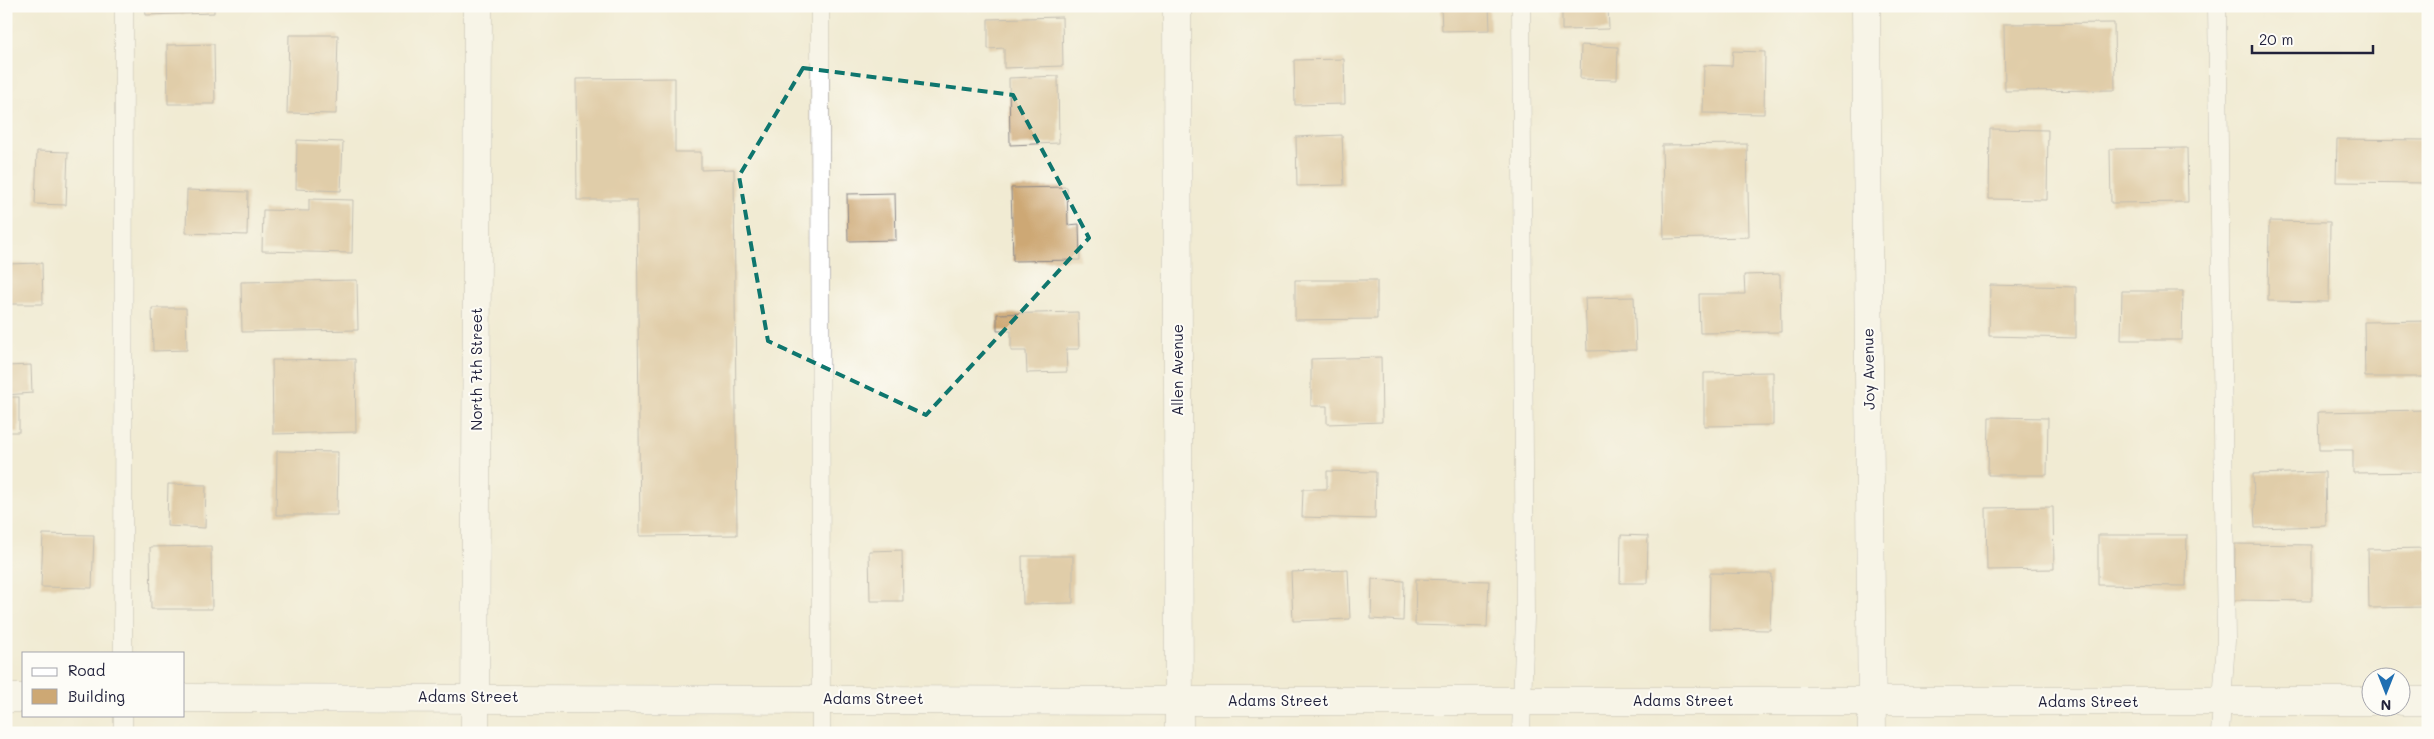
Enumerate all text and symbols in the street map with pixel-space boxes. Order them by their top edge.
scale bar [2252,22,2373,54]
text: 20 m [2259,29,2293,49]
street label: North 7th Street [466,307,486,431]
street label: Allen Avenue [1167,324,1187,416]
street label: Joy Avenue [1857,328,1879,410]
legend [22,652,185,716]
text: Road [68,660,105,680]
north arrow [2362,666,2412,716]
text: Building [68,686,125,706]
street label: Adams Street [417,686,519,706]
street label: Adams Street [822,688,924,708]
street label: Adams Street [1227,690,1329,710]
street label: Adams Street [1632,690,1734,710]
street label: Adams Street [2037,691,2139,711]
text: N [2381,696,2391,715]

